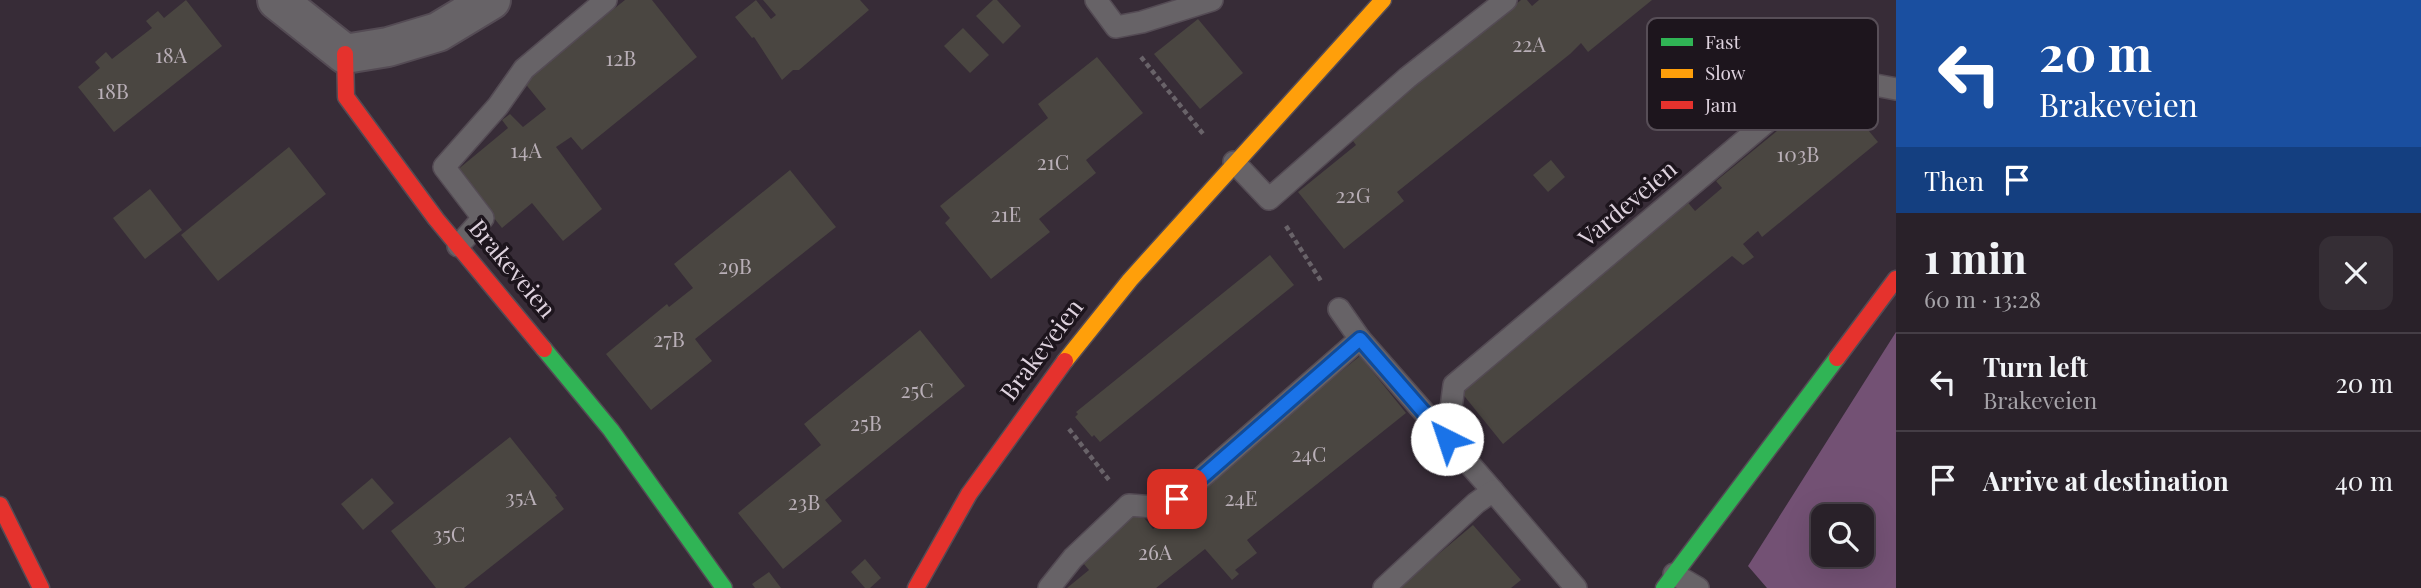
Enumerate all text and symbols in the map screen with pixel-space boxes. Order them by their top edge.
legend [1647,18,1878,130]
text: 20 m [2039,19,2152,84]
text: Fast [1705,28,1741,54]
icon: left [1924,28,2015,119]
house number: 22A [1512,29,1546,57]
house number: 18A [155,40,188,68]
house number: 12B [606,43,636,71]
text: Slow [1705,59,1746,85]
house number: 18B [97,76,129,104]
text: Brakeveien [2039,82,2198,125]
text: Jam [1704,91,1737,117]
house number: 14A [510,135,542,163]
house number: 103B [1777,139,1819,167]
house number: 21C [1037,147,1069,175]
street label: Vardeveien [1570,152,1683,254]
icon: arrive [1998,161,2036,199]
text: Then [1924,163,1984,198]
house number: 22G [1336,180,1371,208]
house number: 21E [991,199,1021,227]
street label: Brakeveien [463,212,564,324]
text: 1 min [1924,229,2027,285]
button: close [2319,236,2393,310]
house number: 29B [718,251,752,279]
text: 60 m · 13:28 [1924,283,2041,314]
street label: Brakeveien [992,292,1089,406]
house number: 27B [653,324,685,352]
text: Turn left [1983,349,2088,384]
icon: left [1924,363,1962,401]
text: 20 m [2335,365,2393,400]
house number: 25C [900,375,934,403]
text: Brakeveien [1983,384,2097,415]
position arrow [1410,402,1484,476]
house number: 25B [850,408,882,436]
house number: 24C [1292,439,1326,467]
icon: arrive [1924,461,1962,499]
text: Arrive at destination [1983,463,2229,498]
text: 40 m [2335,463,2393,498]
pin [1147,469,1207,529]
icon: arrive [1158,480,1196,518]
house number: 35A [505,482,537,510]
house number: 24E [1224,483,1258,511]
house number: 23B [788,487,820,515]
map controls [1811,504,1874,567]
button: search [1811,504,1874,567]
house number: 35C [433,519,465,547]
house number: 26A [1138,537,1173,565]

